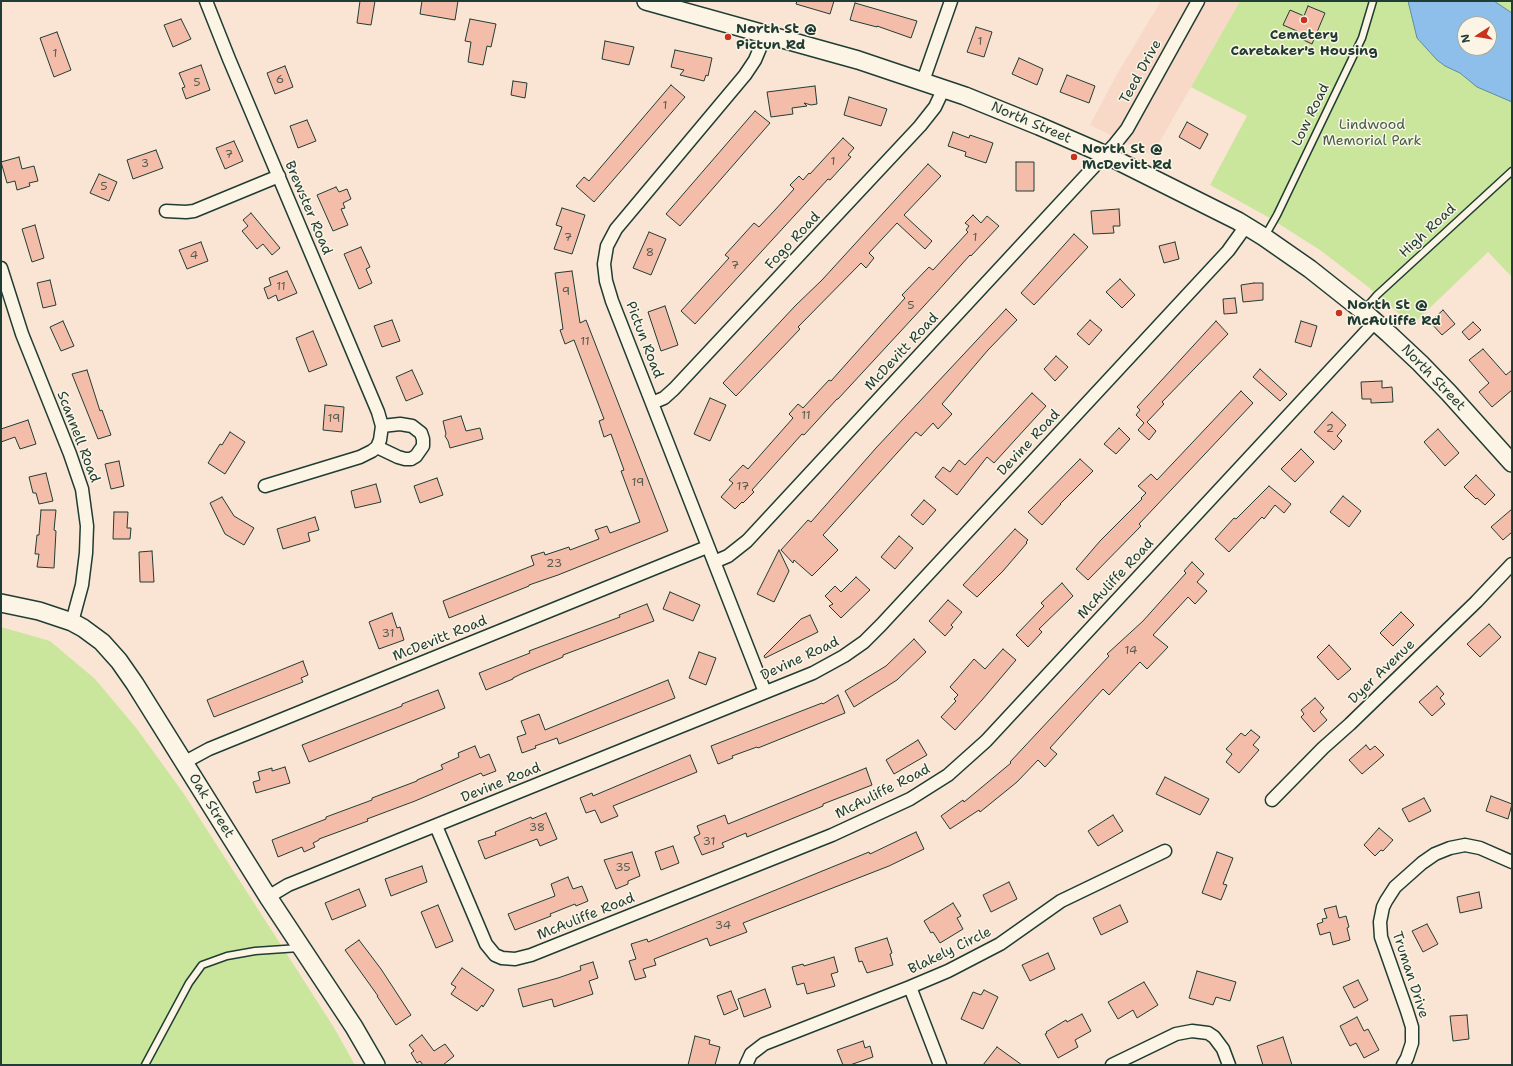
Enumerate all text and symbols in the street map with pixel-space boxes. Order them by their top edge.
marker: Cemetery Caretaker's Housing [1299,15,1309,25]
north arrow [1457,16,1497,56]
place label: North St @ Pictun Rd [736,21,817,54]
place label: Cemetery Caretaker's Housing [1231,27,1377,60]
marker: North St @ Pictun Rd [723,32,733,42]
text: N [1458,33,1474,44]
house number: 1 [977,35,983,49]
street label: Teed Drive [1117,37,1165,107]
house number: 1 [52,47,58,61]
house number: 6 [276,73,284,87]
house number: 5 [193,76,201,90]
street label: Low Road [1289,81,1333,149]
house number: 1 [662,99,668,113]
street label: North Street [988,99,1074,147]
park label: Lindwood Memorial Park [1322,117,1422,150]
place label: North St @ McDevitt Rd [1082,141,1172,174]
house number: 7 [225,148,233,162]
marker: North St @ McDevitt Rd [1069,152,1079,162]
house number: 1 [830,155,836,169]
house number: 3 [141,157,149,171]
street label: Brewster Road [281,159,335,257]
house number: 5 [100,180,108,194]
street label: High Road [1396,201,1460,261]
street label: Fogo Road [762,209,824,273]
house number: 7 [564,231,572,245]
house number: 1 [972,231,978,245]
house number: 8 [646,246,654,260]
house number: 4 [190,249,198,263]
house number: 7 [731,259,739,273]
house number: 11 [276,280,286,294]
house number: 9 [562,285,570,299]
place label: North St @ McAuliffe Rd [1347,297,1441,330]
street label: Pictun Road [622,299,666,381]
house number: 5 [907,299,915,313]
marker: North St @ McAuliffe Rd [1334,308,1344,318]
street label: McDevitt Road [862,310,942,394]
house number: 11 [580,335,590,349]
street label: North Street [1397,341,1469,415]
street label: Scannell Road [53,389,103,485]
street label: Devine Road [994,406,1064,480]
house number: 11 [801,409,811,423]
house number: 19 [328,412,340,426]
house number: 2 [1326,422,1334,436]
house number: 19 [632,476,644,490]
house number: 17 [737,480,749,494]
street label: McAuliffe Road [1074,535,1158,623]
house number: 23 [546,557,562,571]
street label: McDevitt Road [391,613,489,665]
house number: 31 [382,627,394,641]
street label: Devine Road [758,634,842,684]
street label: Dyer Avenue [1345,636,1419,708]
house number: 14 [1125,644,1137,658]
street label: Devine Road [459,759,543,807]
street label: McAuliffe Road [833,761,933,823]
street label: Oak Street [185,771,237,841]
house number: 38 [529,821,545,835]
house number: 31 [703,835,715,849]
house number: 35 [615,861,631,875]
street label: McAuliffe Road [535,890,637,944]
house number: 34 [715,919,731,933]
street label: Blakely Circle [906,924,994,978]
street label: Truman Drive [1388,930,1432,1020]

